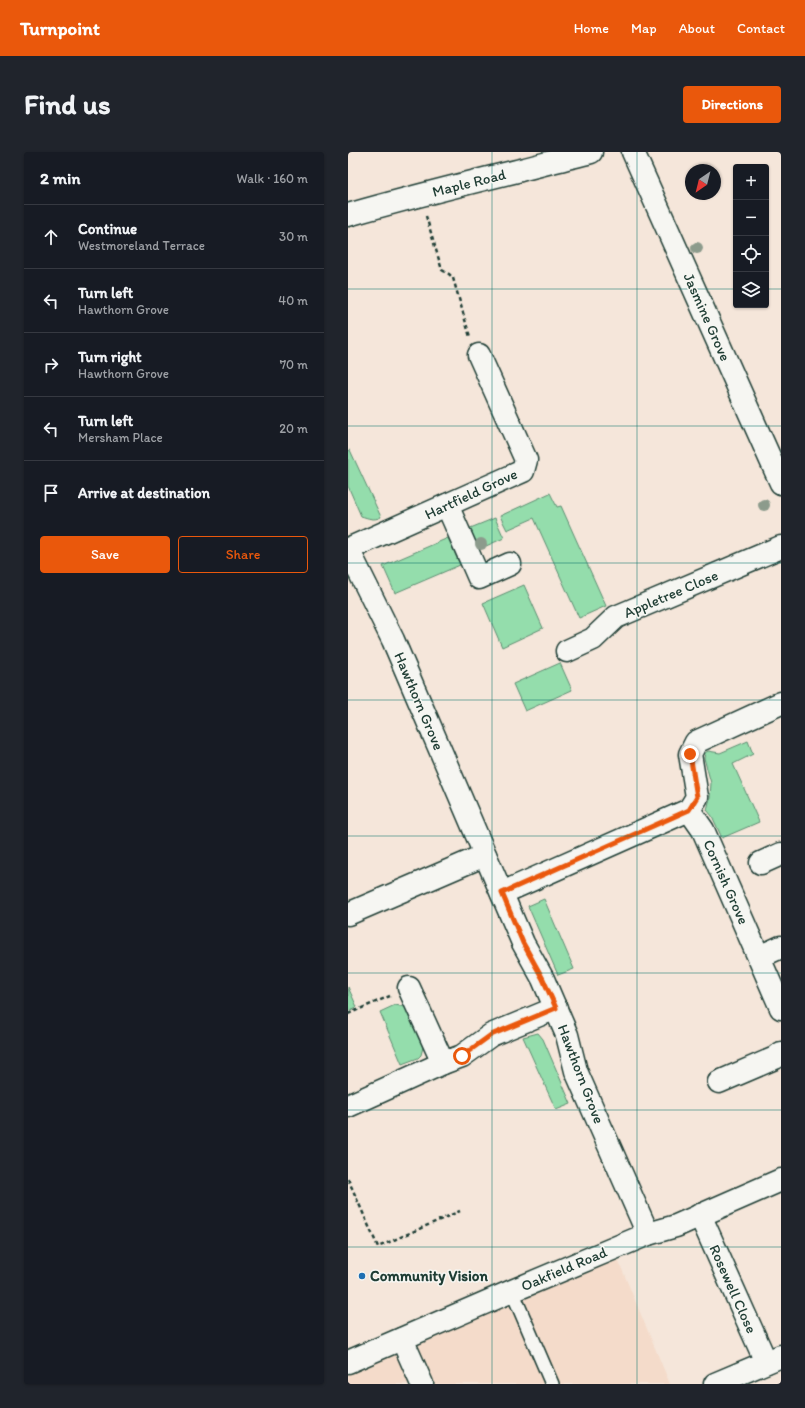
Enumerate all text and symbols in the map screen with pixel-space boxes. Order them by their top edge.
text: Turnpoint [20,17,100,40]
text: Home [574,20,609,37]
text: Map [631,20,657,37]
text: About [679,20,715,37]
text: Contact [737,20,785,37]
button: Directions [683,86,781,123]
text: Find us [24,87,111,121]
north arrow [685,164,721,200]
map controls [733,164,769,308]
button: + [733,164,769,200]
street label: Maple Road [430,165,508,201]
text: 2 min [40,168,80,188]
text: Walk · 160 m [237,171,308,186]
button: − [733,200,769,236]
text: Continue [78,220,137,238]
icon: ahead [40,226,62,248]
text: 30 m [279,229,308,244]
button: locate [733,236,769,272]
text: Westmoreland Terrace [78,238,205,253]
street label: Jasmine Grove [680,270,734,364]
button: layers [733,272,769,308]
text: Turn left [78,284,133,302]
icon: left [40,290,62,312]
text: 40 m [278,293,308,308]
text: Hawthorn Grove [78,302,169,317]
text: Turn right [78,348,142,366]
icon: right [40,354,62,376]
text: 70 m [280,357,308,372]
text: Hawthorn Grove [78,366,169,381]
text: Turn left [78,412,133,430]
icon: left [40,418,62,440]
text: 20 m [279,421,308,436]
text: Mersham Place [78,430,163,445]
street label: Hartfield Grove [422,465,520,523]
icon: arrive [40,482,62,504]
text: Arrive at destination [78,484,210,502]
button: Save [40,536,170,573]
button: Share [178,536,308,573]
street label: Appletree Close [621,566,721,622]
street label: Hawthorn Grove [390,649,448,753]
route end [681,745,699,763]
street label: Cornish Grove [699,837,753,927]
street label: Hawthorn Grove [554,1022,608,1126]
route start [453,1047,471,1065]
street label: Rosewell Close [705,1242,761,1336]
street label: Oakfield Road [518,1243,610,1295]
place label: Community Vision [370,1267,488,1286]
marker: Community Vision [357,1271,367,1281]

